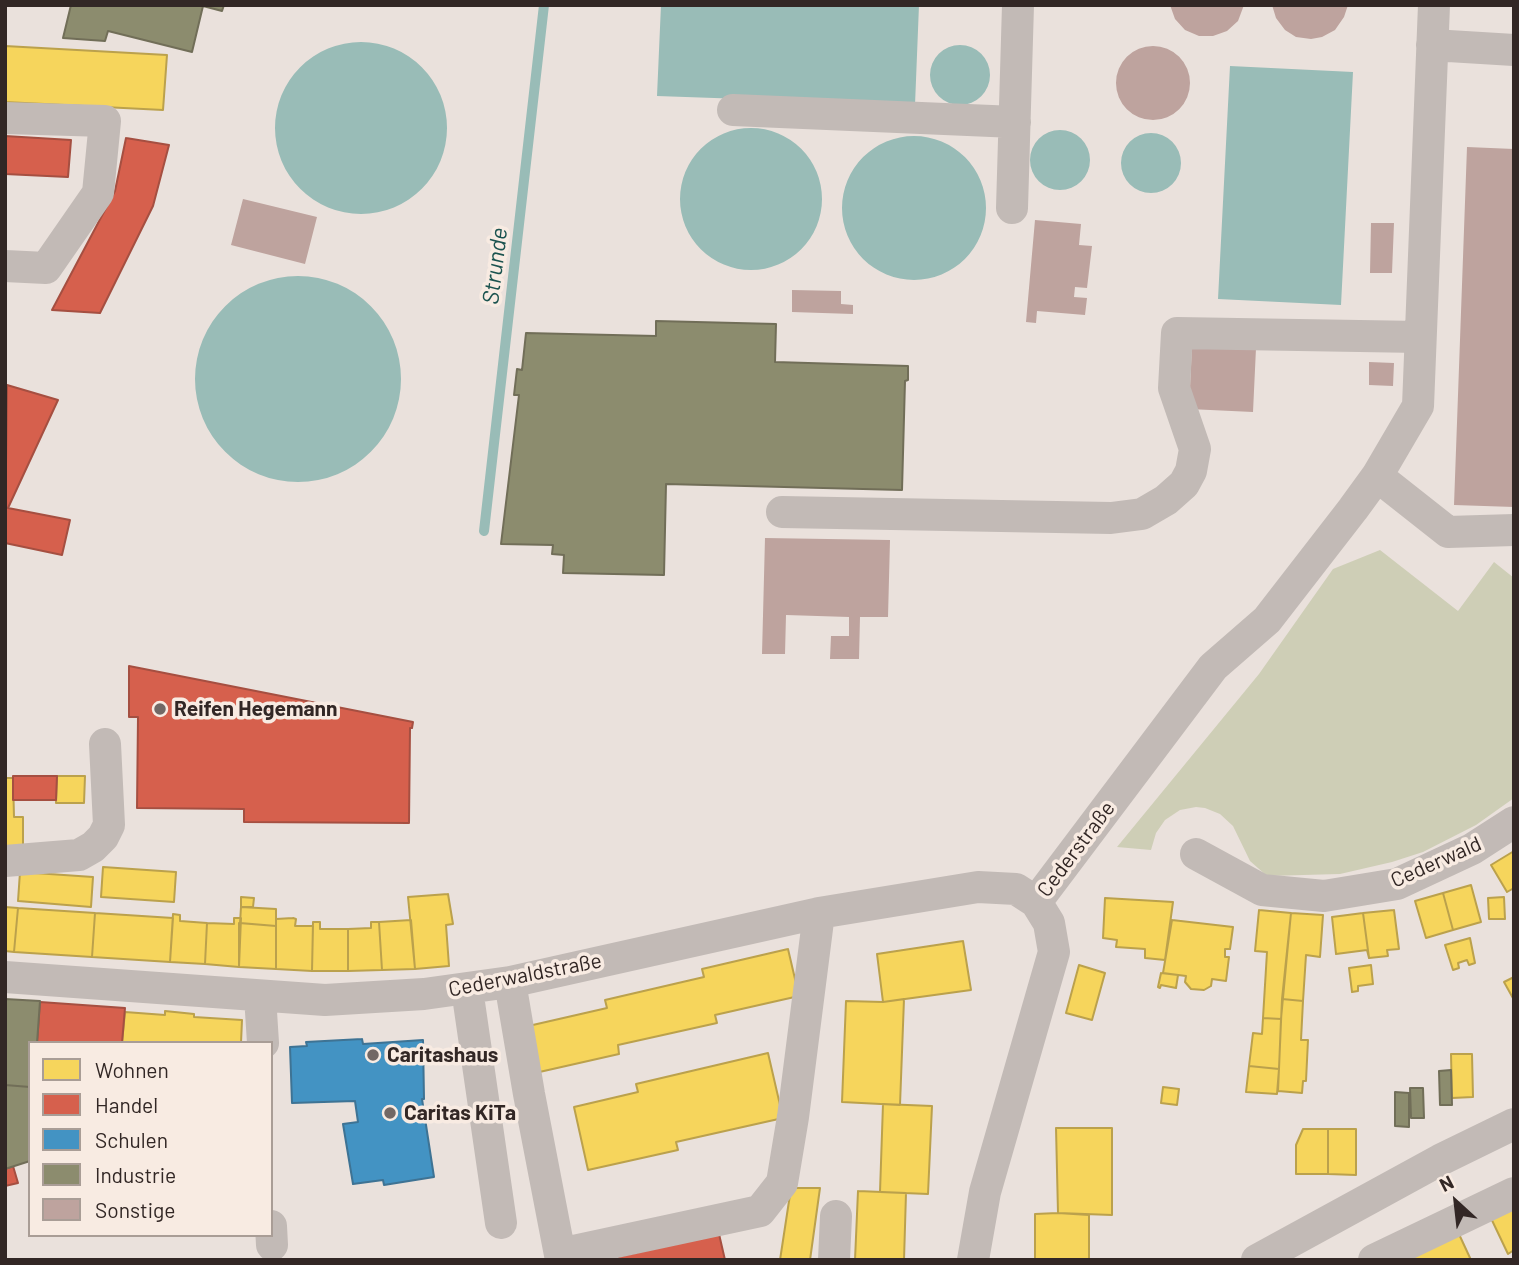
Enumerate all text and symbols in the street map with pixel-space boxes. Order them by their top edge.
water label: Strunde [477,226,513,306]
place label: Reifen Hegemann [174,696,338,722]
marker: Reifen Hegemann [152,701,168,717]
street label: Cederstraße [1032,796,1120,902]
street label: Cederwald [1387,831,1485,893]
street label: Cederwaldstraße [446,948,604,1002]
legend [28,1041,273,1237]
place label: Caritashaus [387,1042,498,1068]
marker: Caritashaus [365,1047,381,1063]
text: Wohnen [95,1057,169,1082]
text: Handel [95,1092,158,1117]
place label: Caritas KiTa [404,1100,516,1126]
marker: Caritas KiTa [382,1105,398,1121]
text: Schulen [95,1127,168,1152]
text: Industrie [95,1162,176,1187]
north arrow [1421,1167,1491,1237]
text: N [1435,1170,1457,1196]
text: Sonstige [95,1197,176,1222]

